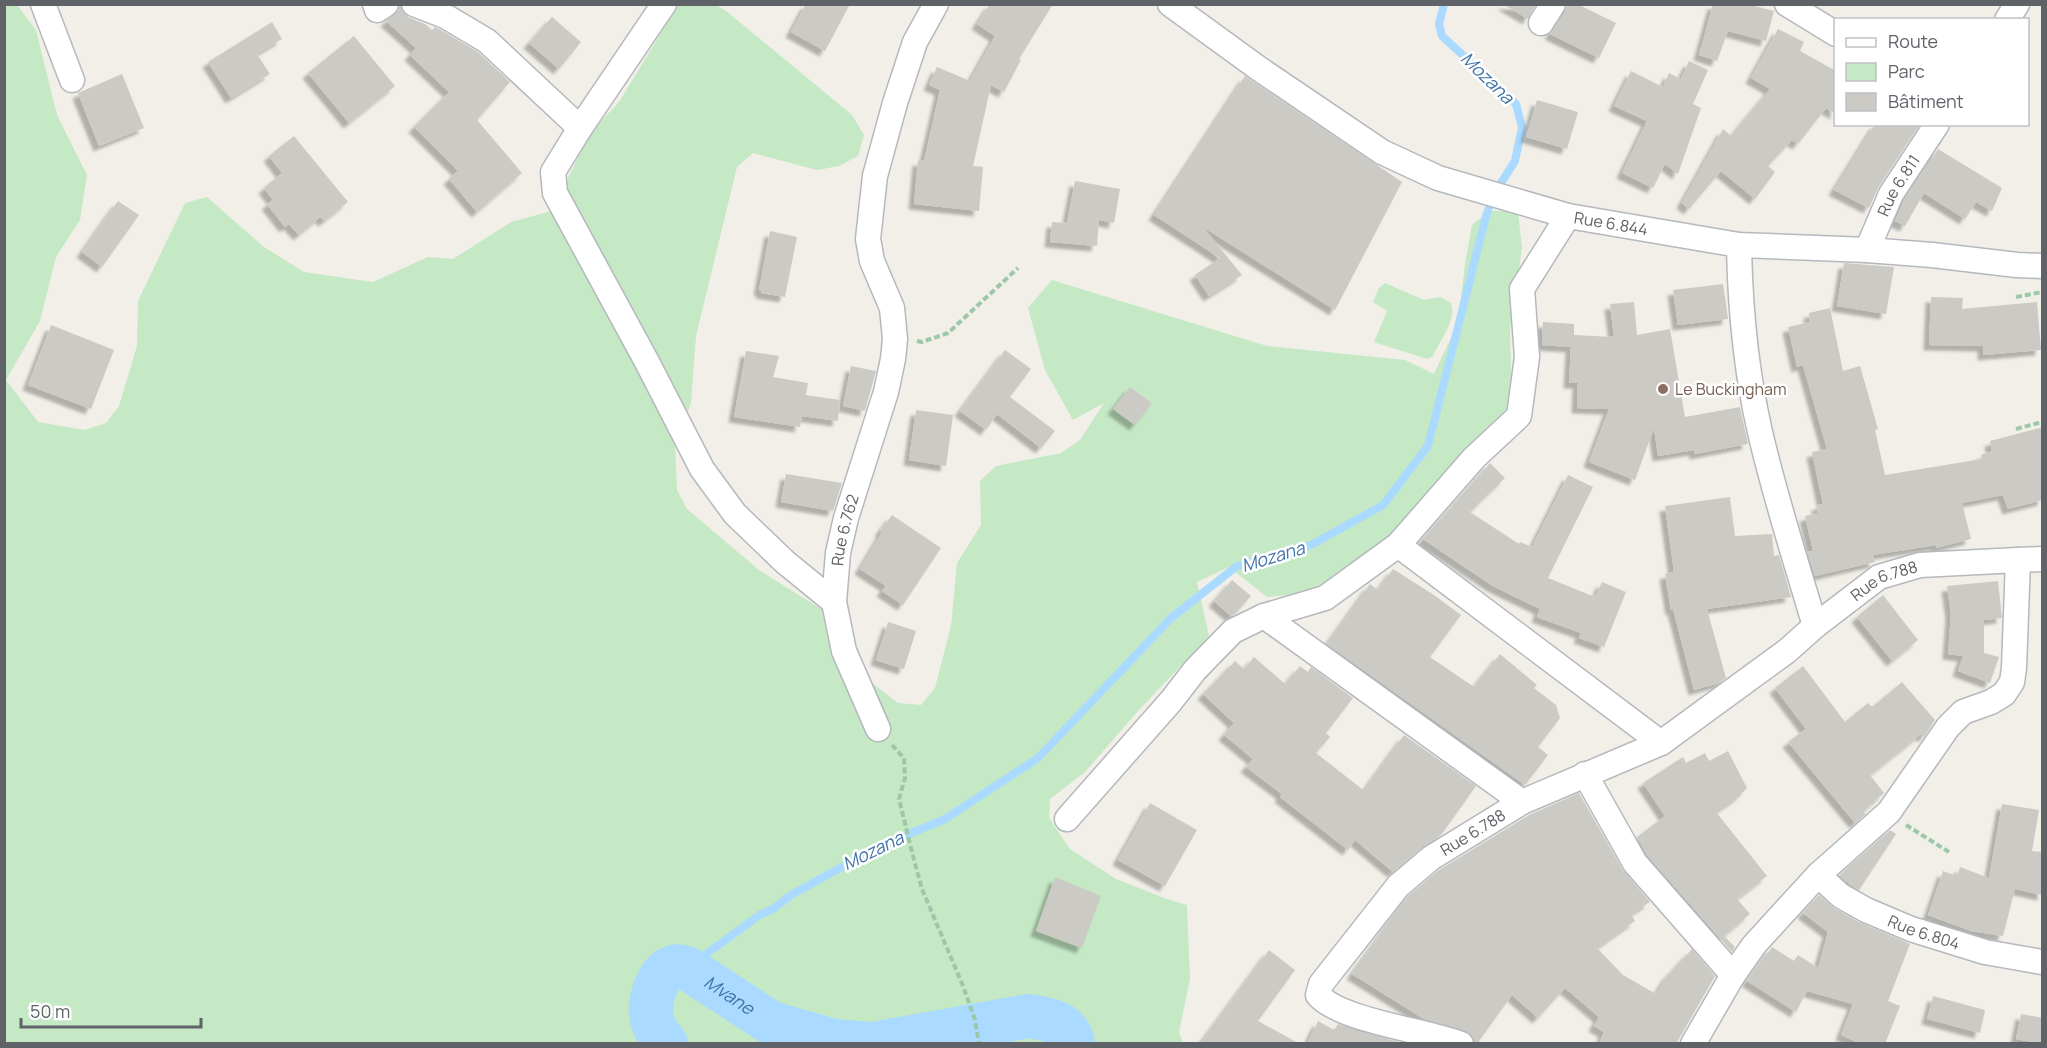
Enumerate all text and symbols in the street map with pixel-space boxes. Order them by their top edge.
legend [1834,18,2029,126]
text: Route [1888,29,1938,53]
water label: Mozana [1456,46,1520,109]
text: Parc [1888,59,1925,83]
text: Bâtiment [1888,89,1964,113]
street label: Rue 6.811 [1872,150,1925,219]
street label: Rue 6.844 [1573,206,1650,240]
place label: Le Buckingham [1675,378,1787,400]
marker: Le Buckingham [1656,382,1670,396]
street label: Rue 6.762 [826,491,864,567]
water label: Mozana [1238,535,1308,577]
street label: Rue 6.788 [1846,555,1920,606]
street label: Rue 6.788 [1436,804,1510,861]
water label: Mozana [838,825,908,875]
street label: Rue 6.804 [1885,910,1963,955]
water label: Mvane [700,969,760,1020]
scale bar [21,991,201,1029]
text: 50 m [30,999,70,1023]

